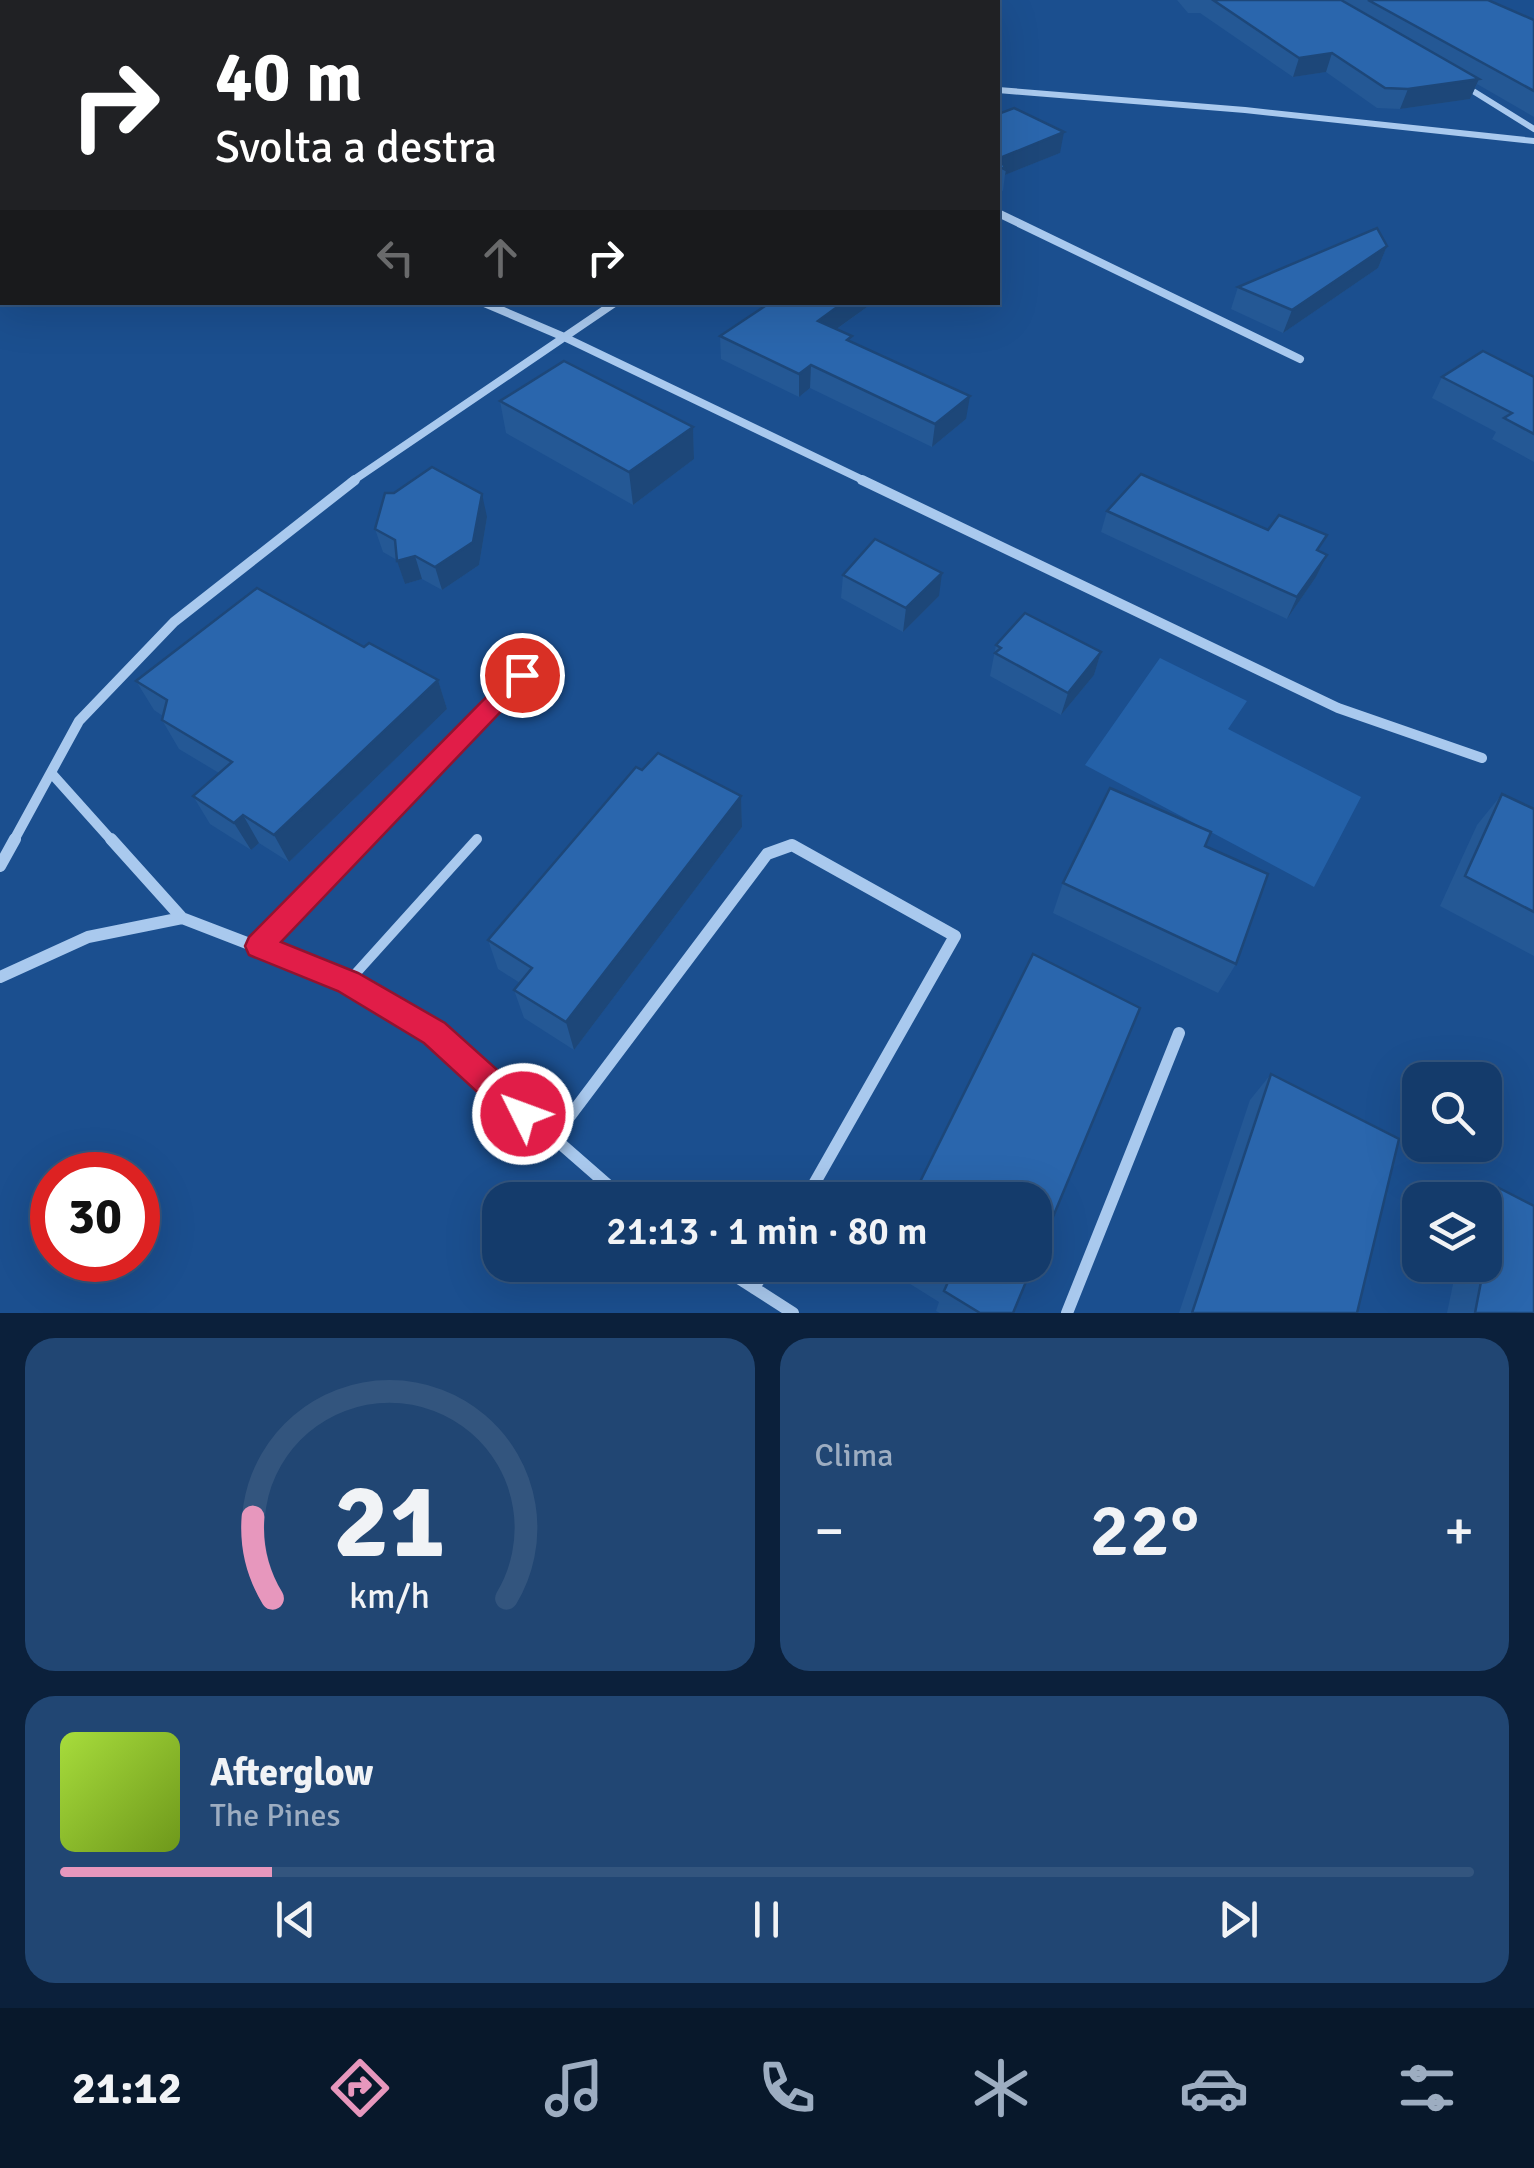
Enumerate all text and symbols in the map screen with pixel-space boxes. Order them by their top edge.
text: 40 m [215,34,363,120]
icon: right [50,40,180,170]
text: Svolta a destra [215,120,497,175]
icon: left [368,230,423,285]
icon: ahead [473,230,528,285]
icon: right [578,230,633,285]
pin [480,633,565,718]
icon: arrive [495,648,550,703]
position arrow [471,1062,575,1166]
map controls [1402,1062,1502,1282]
button: search [1402,1062,1502,1162]
speed limit sign: 30 [30,1152,160,1282]
button: layers [1402,1182,1502,1282]
text: 21:13 · 1 min · 80 m [606,1208,928,1255]
text: Clima [815,1436,893,1475]
text: 21 [334,1458,446,1586]
text: 22° [1089,1484,1199,1577]
text: − [815,1497,844,1565]
text: + [1444,1497,1474,1565]
text: km/h [349,1574,430,1618]
text: Afterglow [210,1749,373,1796]
text: The Pines [210,1796,341,1835]
icon: previous [268,1892,323,1947]
icon: pause [739,1892,794,1947]
icon: next [1211,1892,1266,1947]
icon: directions [325,2053,395,2123]
icon: music [539,2053,609,2123]
icon: phone [752,2053,822,2123]
icon: climate [966,2053,1036,2123]
icon: car [1179,2053,1249,2123]
icon: filters [1392,2053,1462,2123]
text: 21:12 [72,2061,182,2116]

